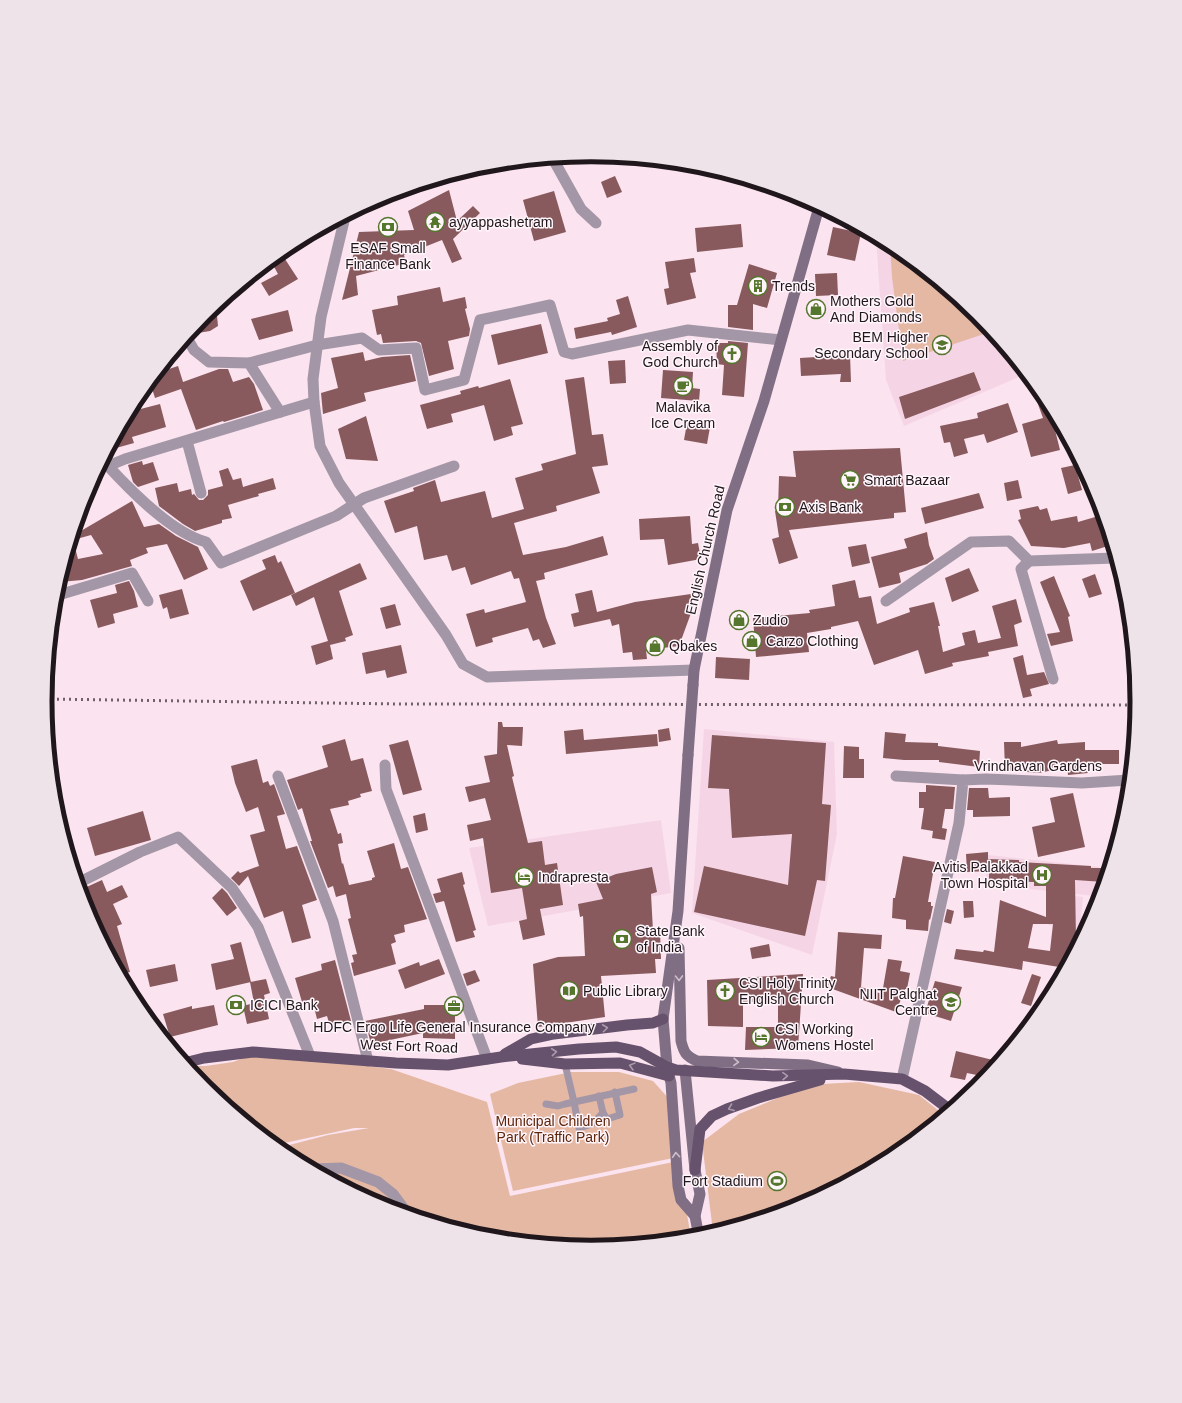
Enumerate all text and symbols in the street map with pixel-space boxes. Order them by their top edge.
temple icon: ayyappashetram [424,211,446,233]
place label: ayyappashetram [449,214,553,230]
bank icon: ESAF Small Finance Bank [377,216,399,238]
place label: ESAF Small Finance Bank [345,240,432,272]
building icon: Trends [747,275,769,297]
place label: Trends [772,278,815,294]
place label: Mothers Gold And Diamonds [830,293,922,325]
shop icon: Mothers Gold And Diamonds [805,298,827,320]
place label: BEM Higher Secondary School [814,329,928,361]
school or university icon: BEM Higher Secondary School [931,334,953,356]
place label: Assembly of God Church [642,338,718,370]
church icon: Assembly of God Church [721,343,743,365]
cafe icon: Malavika Ice Cream [672,375,694,397]
place label: Malavika Ice Cream [651,399,715,431]
supermarket icon: Smart Bazaar [839,469,861,491]
place label: Smart Bazaar [864,472,950,488]
street label: English Church Road [682,484,728,616]
bank icon: Axis Bank [774,496,796,518]
place label: Axis Bank [799,499,862,515]
shop icon: Zudio [728,609,750,631]
place label: Zudio [753,612,788,628]
shop icon: Carzo Clothing [741,630,763,652]
place label: Carzo Clothing [766,633,859,649]
shop icon: Qbakes [644,635,666,657]
place label: Qbakes [669,638,717,654]
street label: Vrindhavan Gardens [974,758,1102,774]
place label: Avitis Palakkad Town Hospital [933,859,1028,891]
hospital icon: Avitis Palakkad Town Hospital [1031,864,1053,886]
hotel icon: Indrapresta [513,866,535,888]
place label: Indrapresta [538,869,609,885]
place label: State Bank of India [636,923,705,955]
bank icon: State Bank of India [611,928,633,950]
one-way arrow [675,975,683,981]
place label: CSI Holy Trinity English Church [739,975,835,1007]
library icon: Public Library [558,980,580,1002]
church icon: CSI Holy Trinity English Church [714,980,736,1002]
place label: Public Library [583,983,668,999]
place label: NIIT Palghat Centre [859,986,937,1018]
school or university icon: NIIT Palghat Centre [940,991,962,1013]
bank icon: ICICI Bank [225,994,247,1016]
office icon: HDFC Ergo Life General Insurance Company [443,995,465,1017]
place label: ICICI Bank [250,997,319,1013]
place label: HDFC Ergo Life General Insurance Company [313,1019,595,1035]
place label: CSI Working Womens Hostel [775,1021,874,1053]
one-way arrow [602,1023,608,1032]
hotel icon: CSI Working Womens Hostel [750,1026,772,1048]
street label: West Fort Road [360,1036,458,1056]
one-way arrow [551,1047,557,1056]
one-way arrow [733,1058,739,1067]
one-way arrow [628,1062,635,1071]
one-way arrow [782,1072,788,1080]
one-way arrow [727,1103,734,1111]
park label: Municipal Children Park (Traffic Park) [495,1113,611,1145]
one-way arrow [671,1152,680,1158]
sports icon: Fort Stadium [766,1170,788,1192]
place label: Fort Stadium [683,1173,763,1189]

